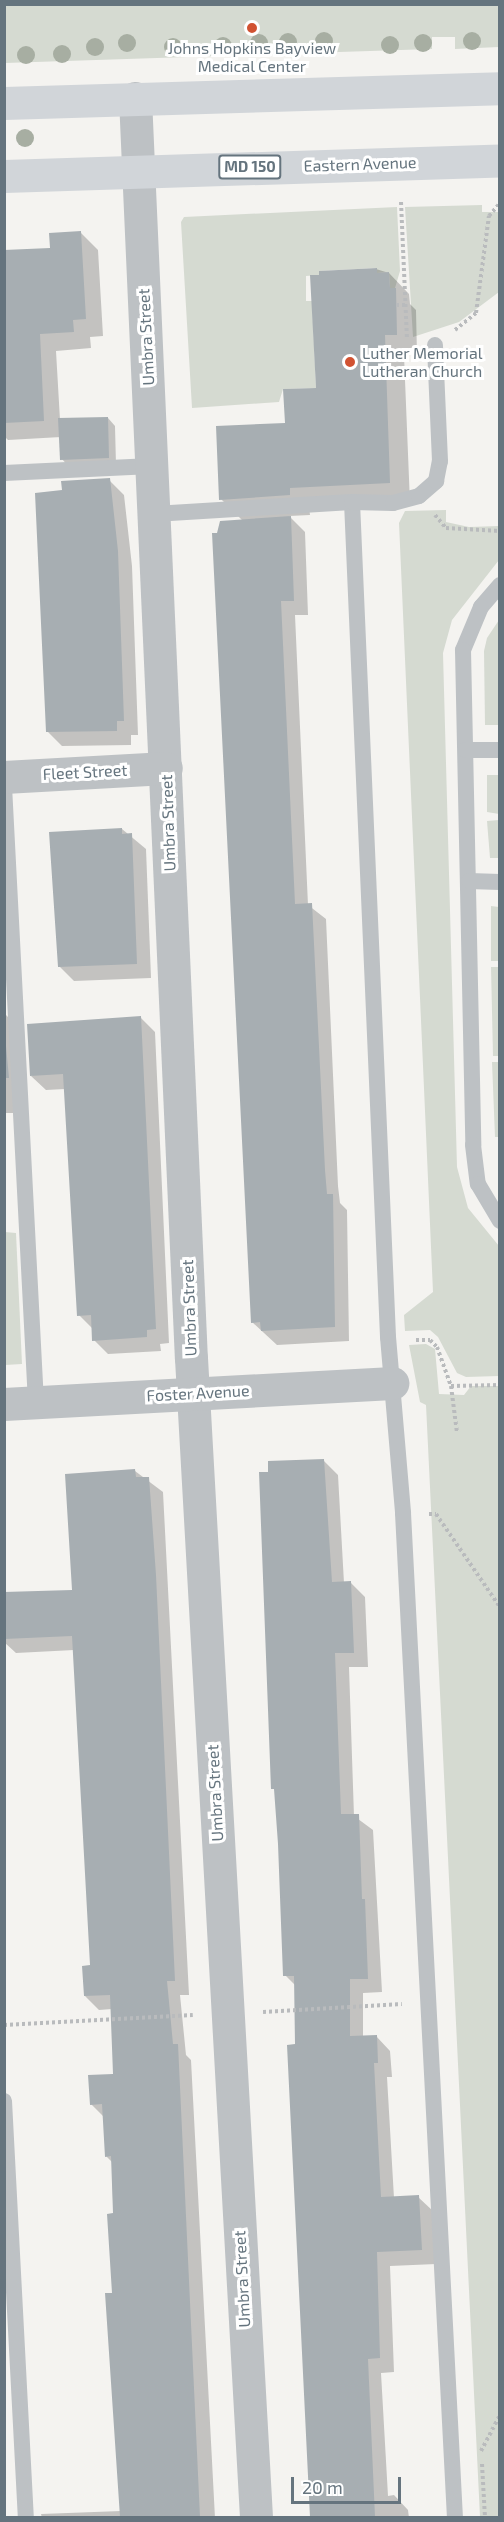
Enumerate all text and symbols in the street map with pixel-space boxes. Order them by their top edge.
marker: Johns Hopkins Bayview Medical Center [243,19,261,37]
place label: Johns Hopkins Bayview Medical Center [168,38,336,76]
street label: Eastern Avenue [303,152,417,176]
road number: MD 150 [217,155,283,179]
street label: Umbra Street [134,288,158,386]
place label: Luther Memorial Lutheran Church [362,343,483,381]
marker: Luther Memorial Lutheran Church [343,355,357,369]
street label: Fleet Street [42,760,128,784]
street label: Umbra Street [157,774,179,872]
street label: Umbra Street [178,1259,200,1357]
street label: Foster Avenue [146,1381,250,1405]
street label: Umbra Street [203,1744,227,1842]
street label: Umbra Street [230,2230,254,2328]
scale bar [294,2465,404,2503]
text: 20 m [302,2476,343,2498]

